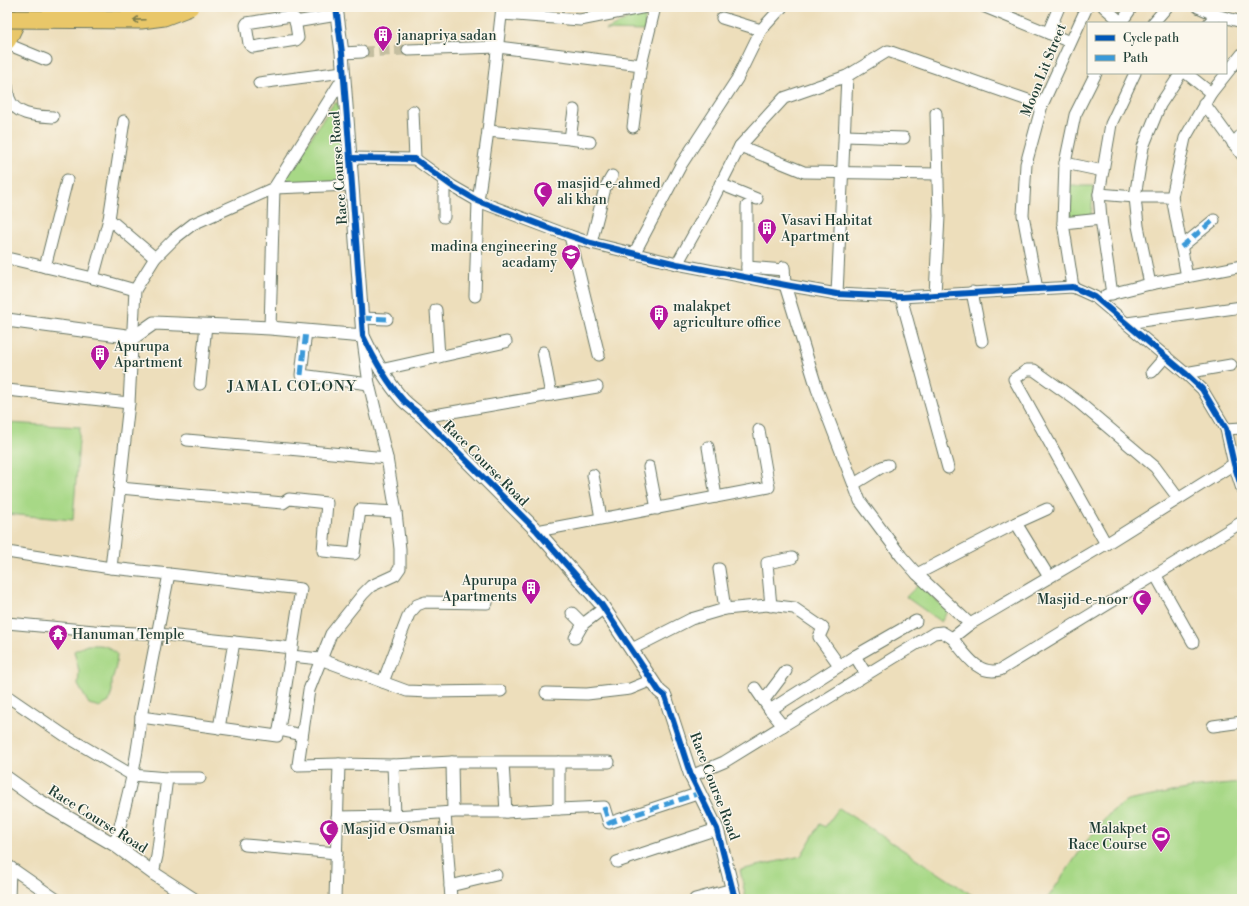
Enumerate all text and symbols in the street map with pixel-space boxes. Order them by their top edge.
one-way arrow [133,16,146,23]
street label: Moon Lit Street [1017,21,1071,120]
legend [1087,22,1227,74]
building icon: janapriya sadan [372,24,394,52]
place label: janapriya sadan [396,27,497,45]
text: Cycle path [1123,31,1179,46]
text: Path [1123,51,1148,66]
street label: Race Course Road [326,110,352,226]
place label: masjid-e-ahmed ali khan [557,175,661,209]
mosque icon: masjid-e-ahmed ali khan [532,180,554,208]
place label: Vasavi Habitat Apartment [780,212,872,246]
building icon: Vasavi Habitat Apartment [756,217,778,245]
place label: madina engineering acadamy [430,238,558,272]
school or university icon: madina engineering acadamy [560,243,582,271]
place label: malakpet agriculture office [673,298,781,332]
building icon: malakpet agriculture office [648,303,670,331]
place label: Apurupa Apartment [113,338,183,372]
building icon: Apurupa Apartment [89,343,111,371]
district label: JAMAL COLONY [226,377,357,396]
street label: Race Course Road [439,417,532,510]
place label: Apurupa Apartments [441,572,518,606]
building icon: Apurupa Apartments [520,577,542,605]
mosque icon: Masjid-e-noor [1131,588,1153,616]
place label: Masjid-e-noor [1037,591,1128,609]
temple icon: Hanuman Temple [47,623,69,651]
place label: Hanuman Temple [72,626,184,644]
street label: Race Course Road [685,730,743,843]
street label: Race Course Road [44,782,151,858]
mosque icon: Masjid e Osmania [318,818,340,846]
place label: Malakpet Race Course [1068,820,1147,854]
place label: Masjid e Osmania [343,821,456,839]
sports icon: Malakpet Race Course [1150,825,1172,853]

